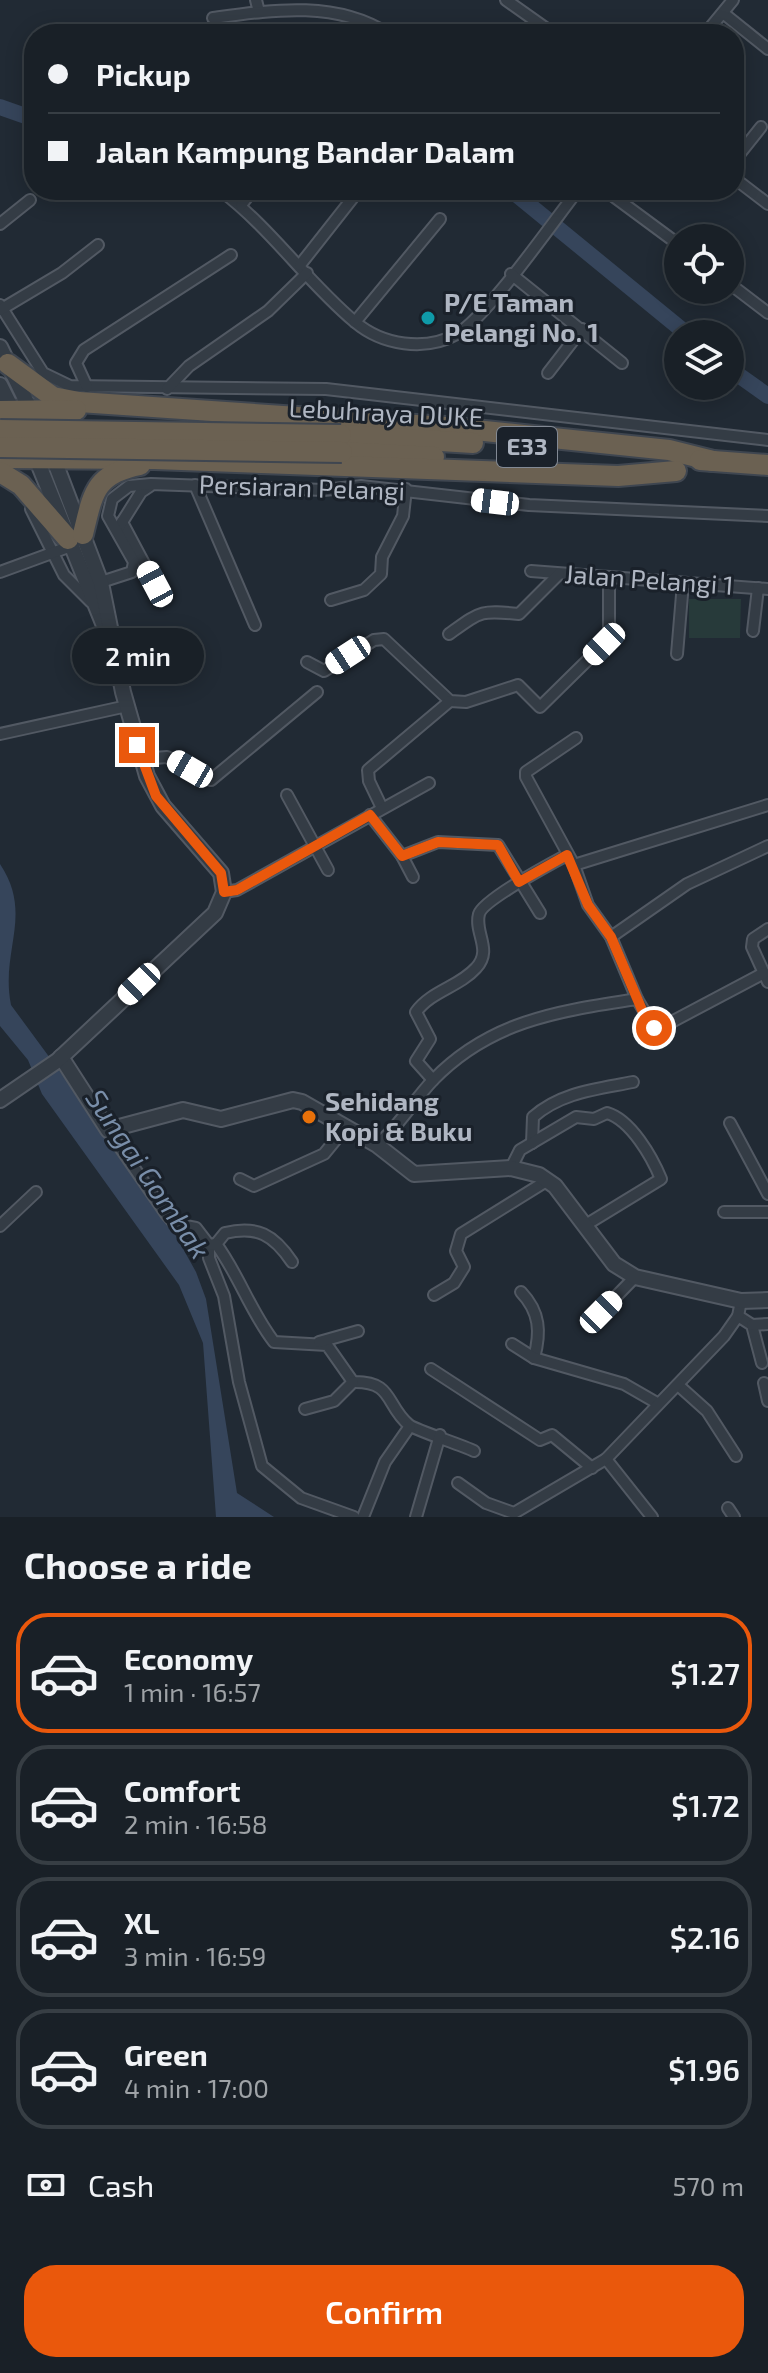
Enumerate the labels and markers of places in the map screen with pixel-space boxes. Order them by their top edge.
place label: P/E Taman Pelangi No. 1 [444,286,599,347]
marker: P/E Taman Pelangi No. 1 [419,309,437,327]
place label: Sehidang Kopi & Buku [325,1085,472,1146]
marker: Sehidang Kopi & Buku [300,1108,318,1126]

